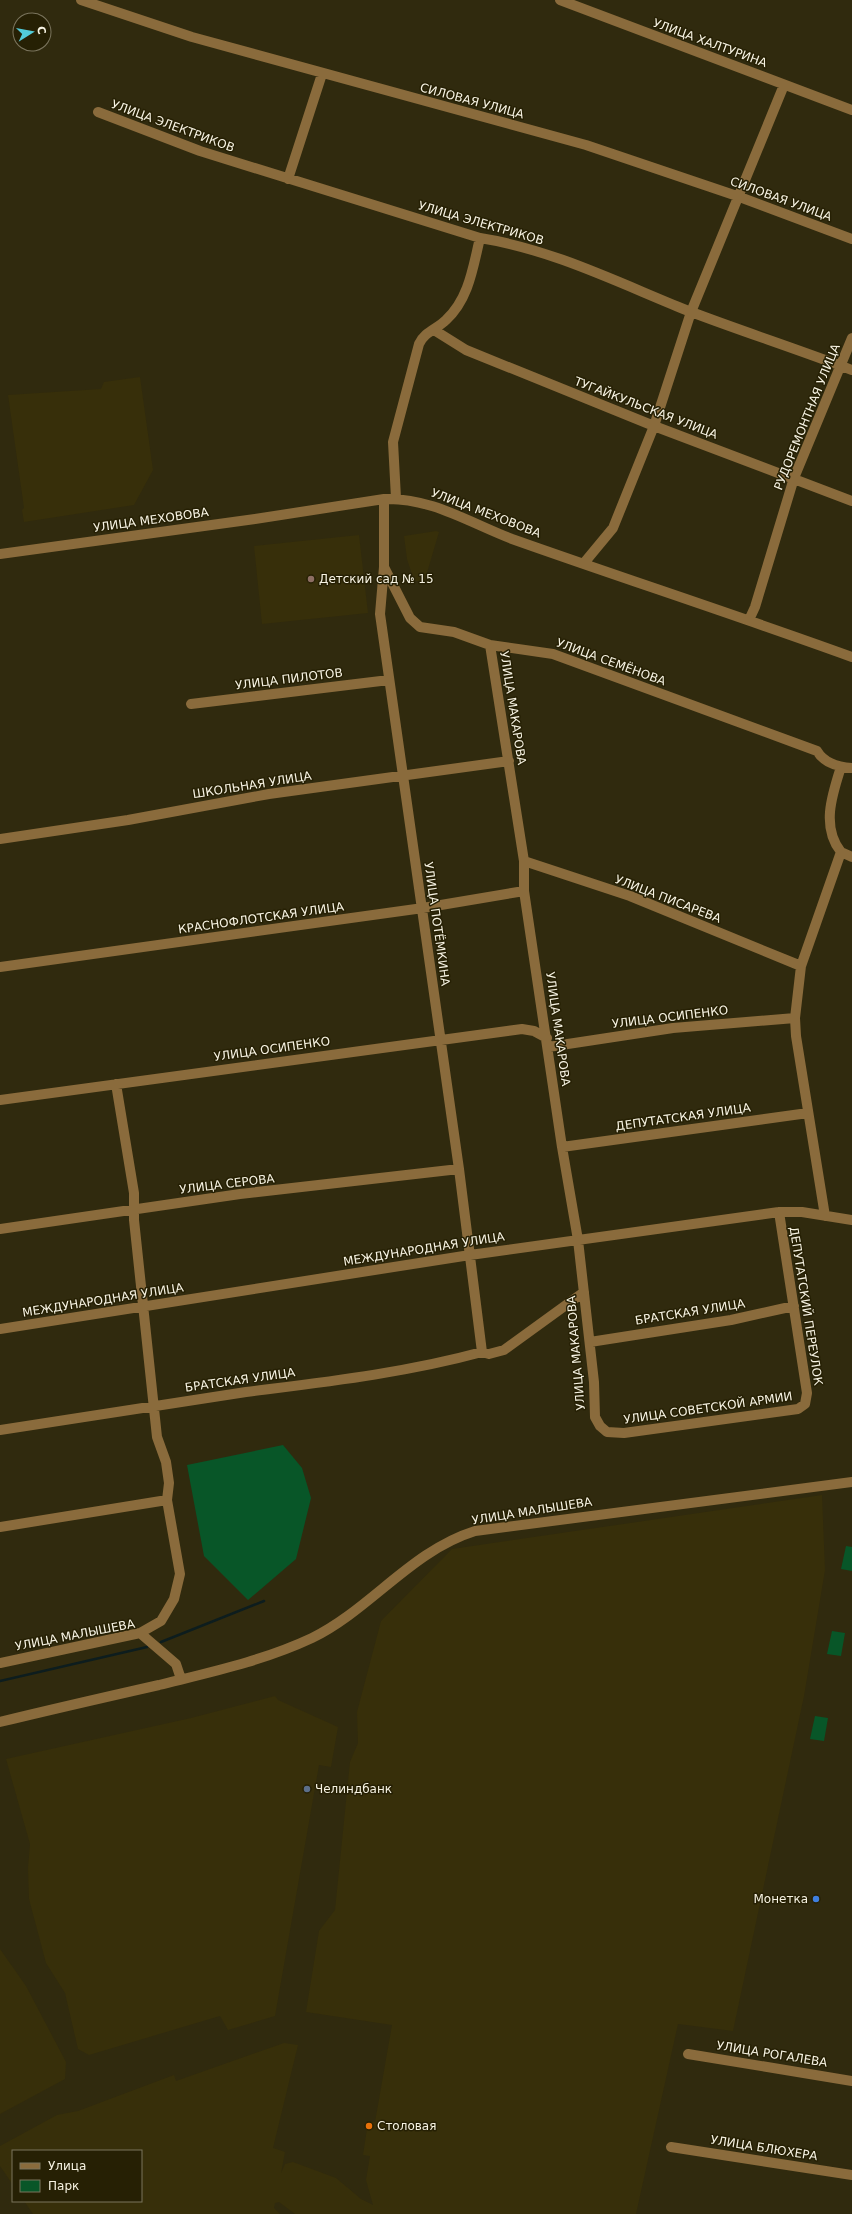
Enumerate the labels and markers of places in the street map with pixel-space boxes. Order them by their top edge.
place label: Детский сад № 15 [319,572,434,586]
marker: Детский сад № 15 [306,574,316,584]
place label: Челиндбанк [315,1782,392,1796]
marker: Челиндбанк [302,1784,312,1794]
place label: Монетка [753,1892,808,1906]
marker: Монетка [811,1894,821,1904]
place label: Столовая [377,2119,436,2133]
marker: Столовая [364,2121,374,2131]

